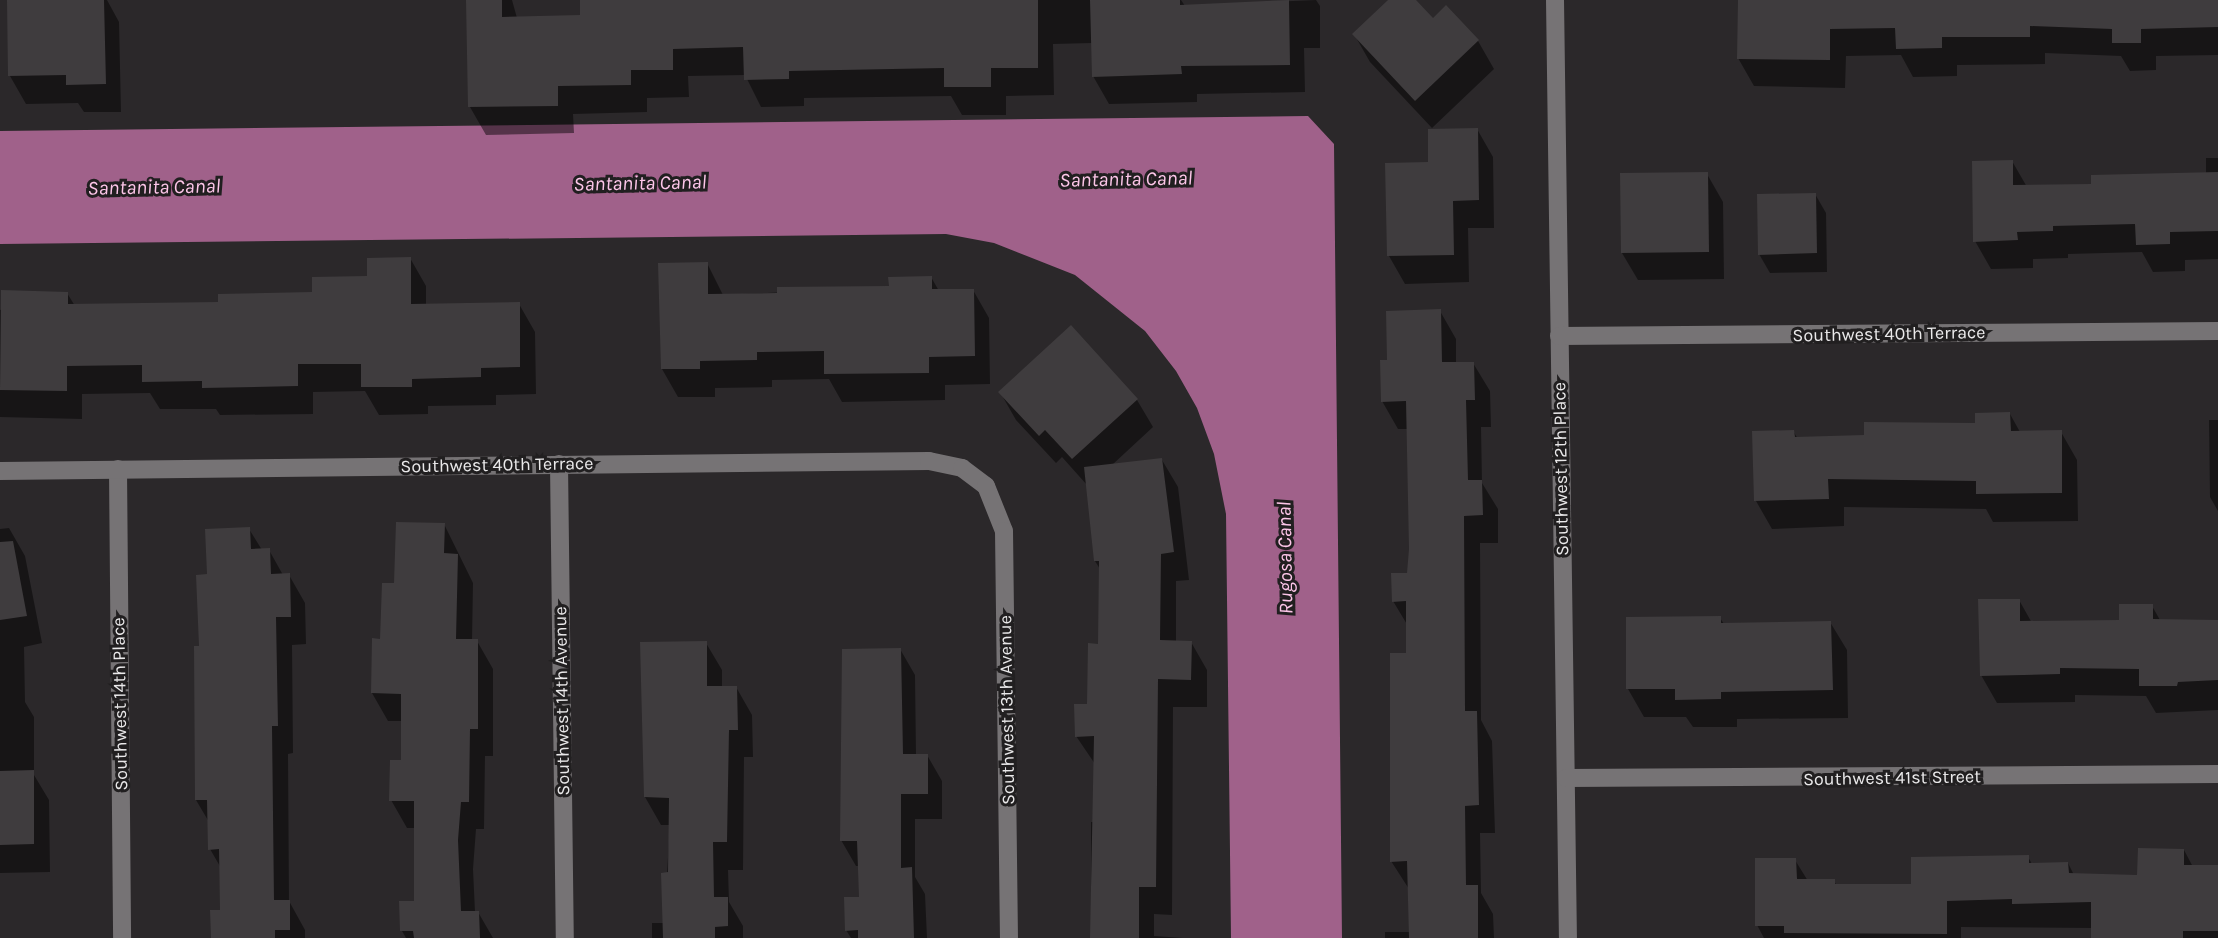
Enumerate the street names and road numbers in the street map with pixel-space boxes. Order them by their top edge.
street label: Southwest 40th Terrace [1792,322,1986,346]
street label: Southwest 12th Place [1549,382,1573,556]
street label: Southwest 40th Terrace [400,453,594,477]
street label: Southwest 14th Avenue [550,606,574,796]
street label: Southwest 13th Avenue [995,615,1019,805]
street label: Southwest 14th Place [108,617,132,791]
street label: Southwest 41st Street [1803,766,1981,790]

